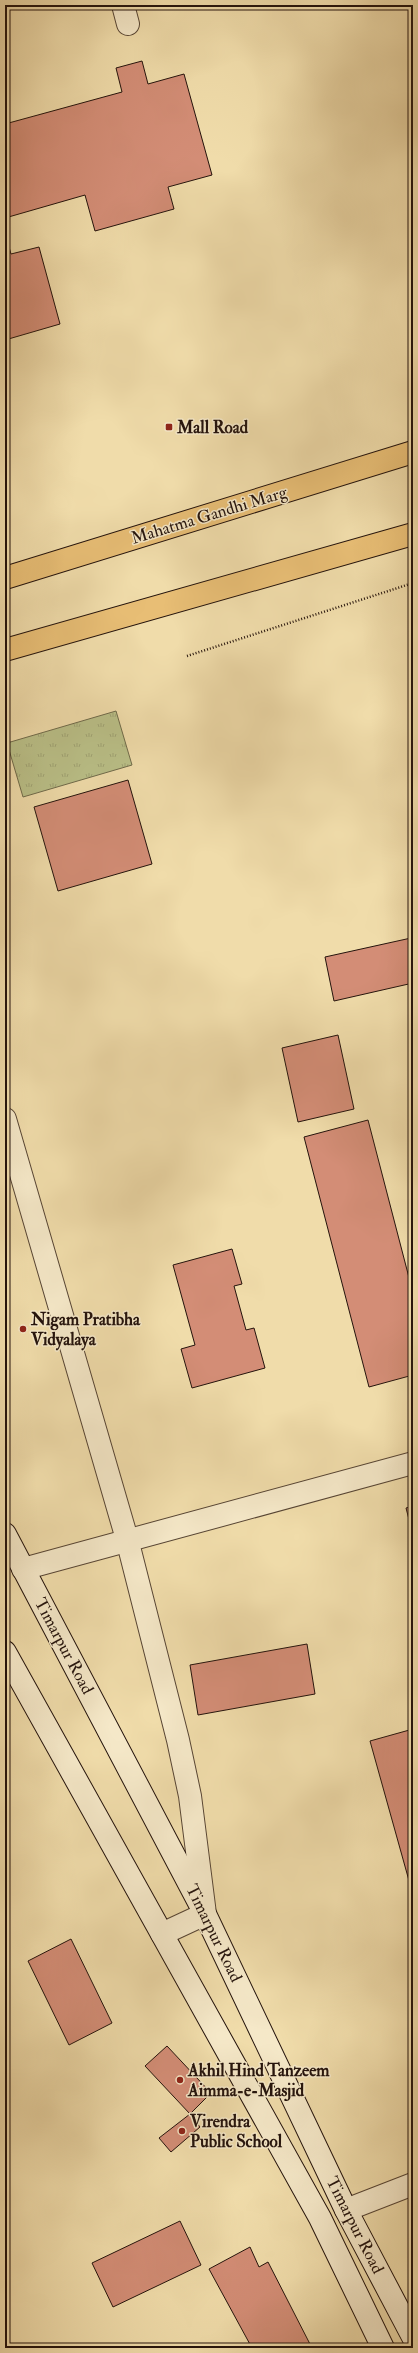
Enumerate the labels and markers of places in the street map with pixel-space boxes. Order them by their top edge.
place label: Mall Road [176,417,249,438]
marker: Mall Road [164,422,174,432]
place label: Nigam Pratibha Vidyalaya [30,1309,141,1351]
marker: Nigam Pratibha Vidyalaya [18,1324,28,1334]
place label: Akhil Hind Tanzeem Aimma-e-Masjid [187,2060,330,2102]
marker: Akhil Hind Tanzeem Aimma-e-Masjid [175,2075,185,2085]
place label: Virendra Public School [189,2111,283,2152]
marker: Virendra Public School [177,2126,187,2136]

